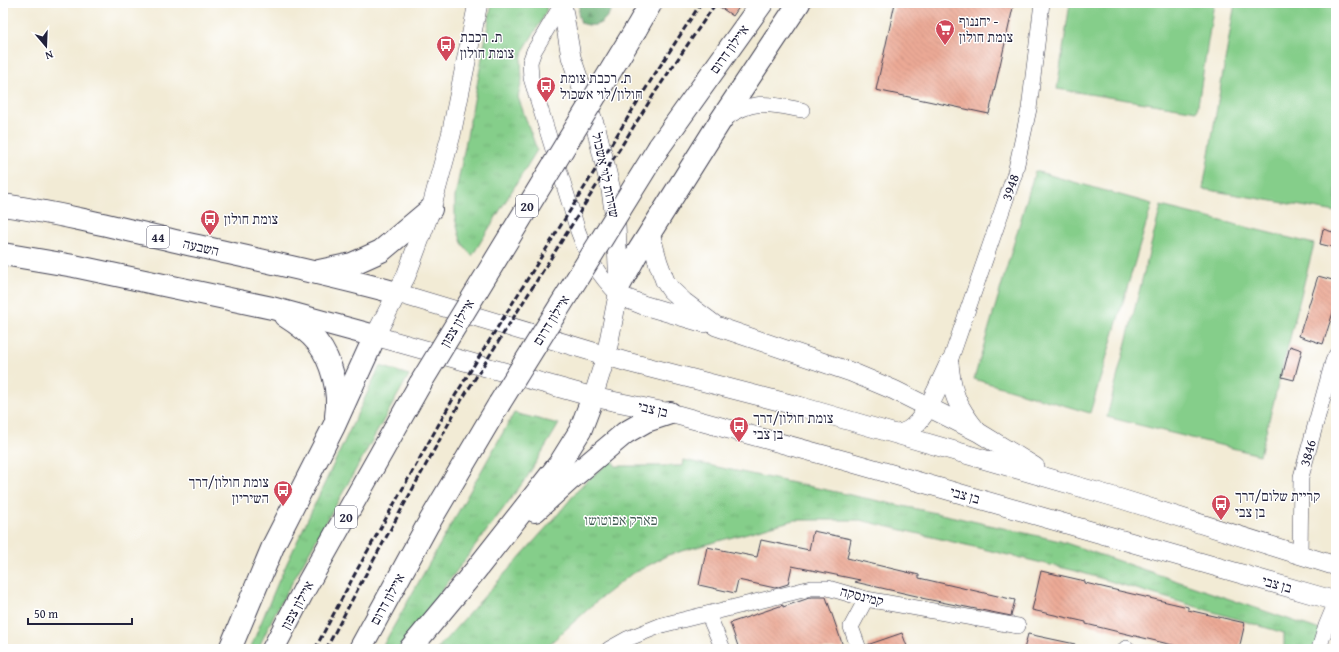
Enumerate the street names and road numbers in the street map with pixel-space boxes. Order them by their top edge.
street label: איילון דרום [704,20,754,78]
street label: שדרות לוי אשכול [587,130,625,220]
street label: 3948 [996,171,1024,203]
road number: 20 [516,195,538,217]
road number: 44 [147,226,169,248]
street label: השבעה [181,233,221,261]
street label: איילון דרום [528,291,574,349]
street label: איילון צפון [435,295,479,351]
street label: בן צבי [636,396,670,422]
street label: 3846 [1294,437,1321,469]
street label: בן צבי [948,481,983,509]
road number: 20 [335,506,357,528]
street label: איילון דרום [365,570,409,628]
street label: בן צבי [1260,570,1295,598]
street label: איילון צפון [275,577,319,633]
street label: קמינסקה [838,581,886,611]

